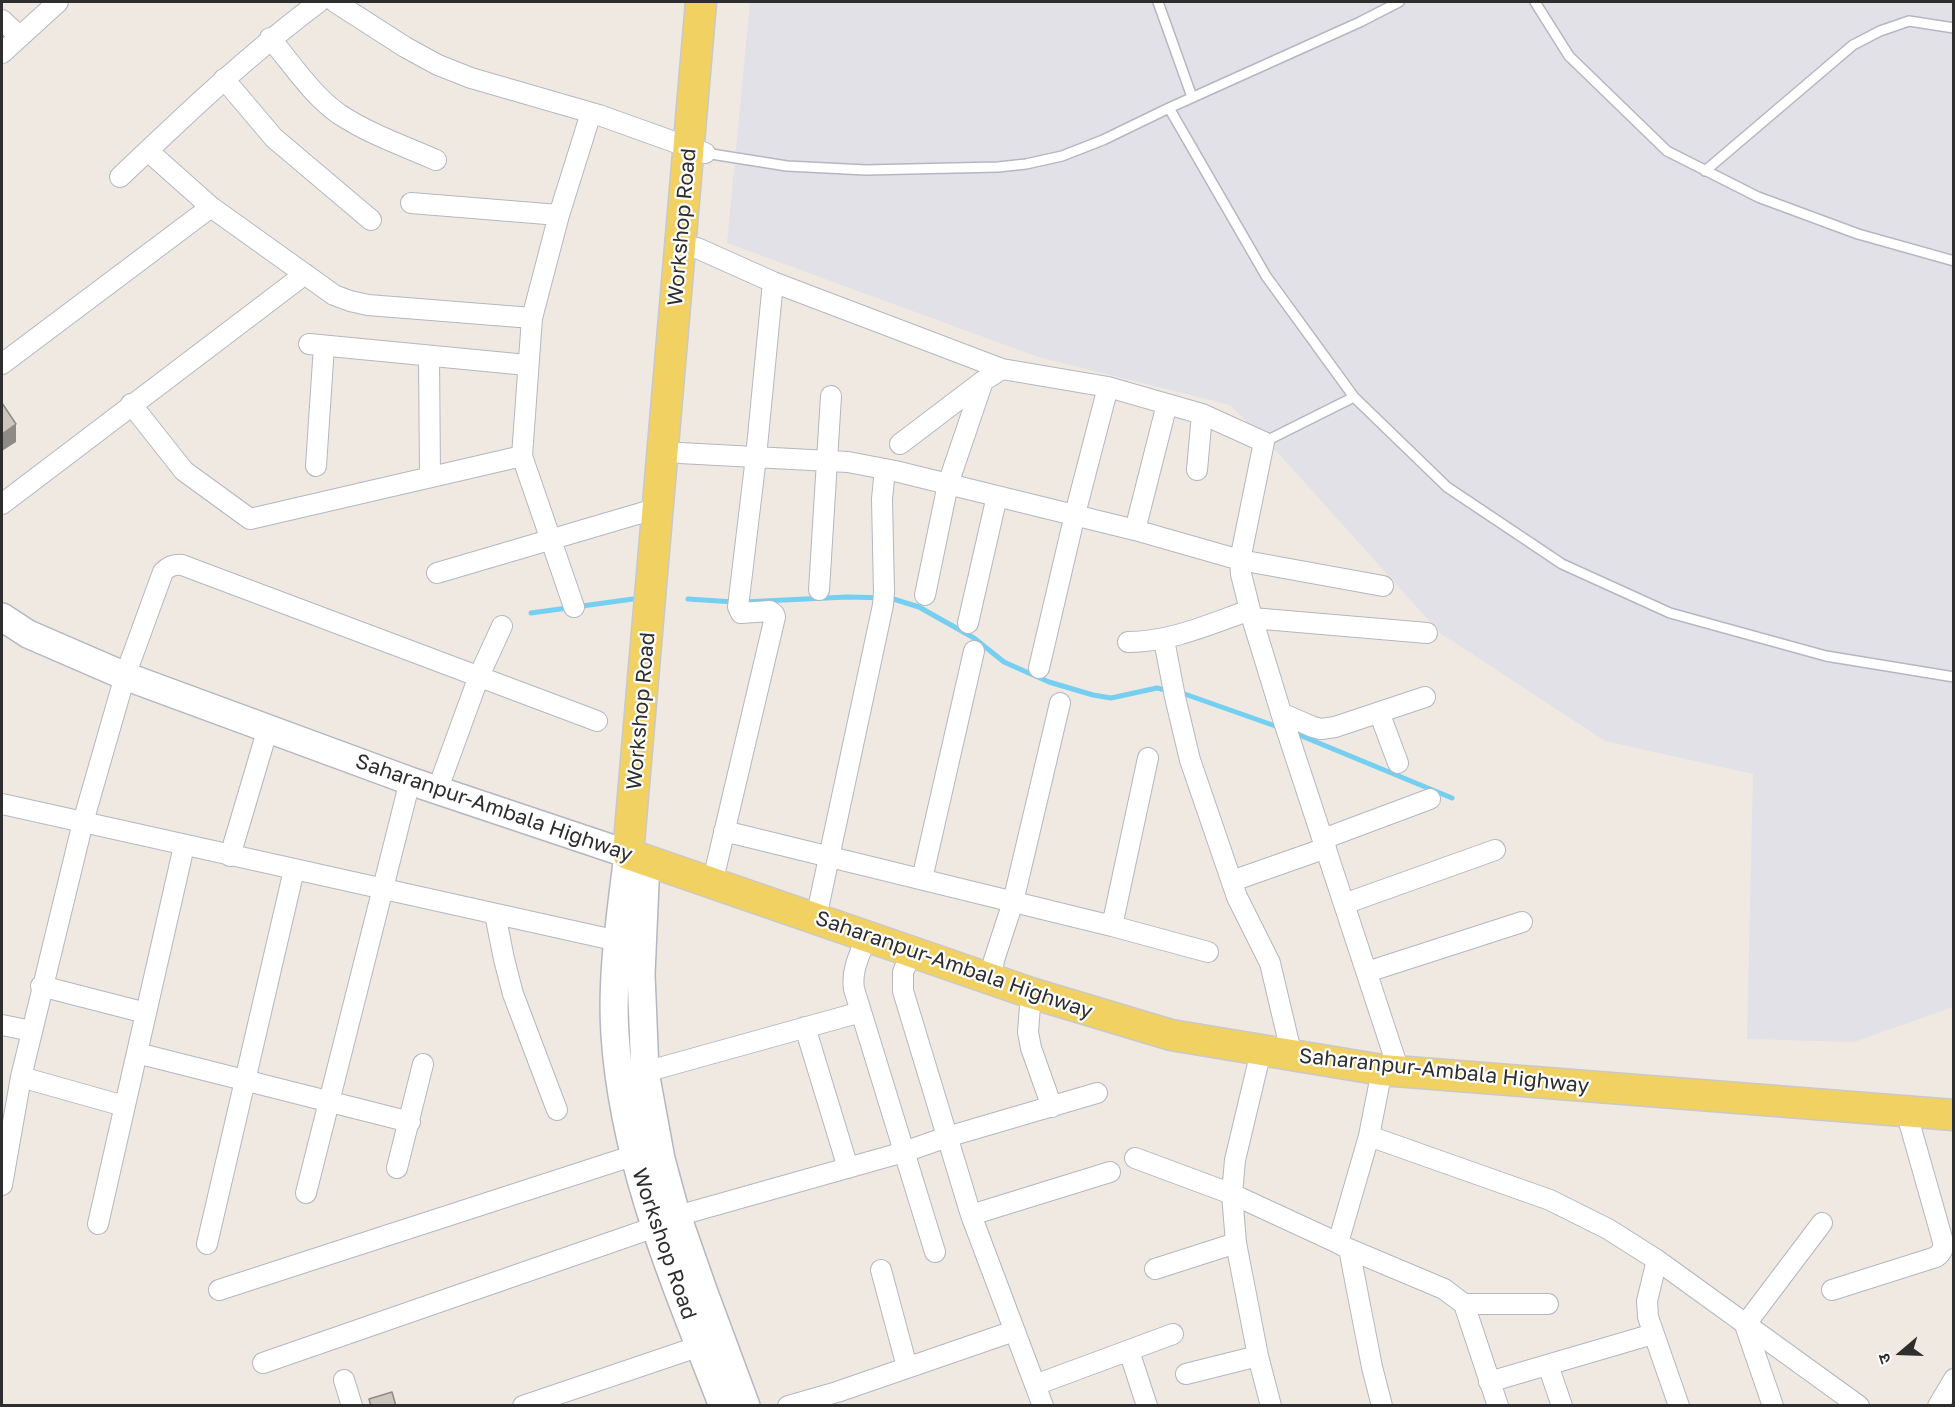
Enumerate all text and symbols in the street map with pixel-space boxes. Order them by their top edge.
street label: Workshop Road [663,147,701,307]
street label: Workshop Road [622,631,660,791]
street label: Saharanpur-Ambala Highway [352,749,636,867]
street label: Saharanpur-Ambala Highway [812,906,1096,1024]
street label: Saharanpur-Ambala Highway [1298,1043,1590,1099]
street label: Workshop Road [626,1165,702,1323]
north arrow [1871,1323,1931,1383]
text: उ [1873,1351,1895,1367]

